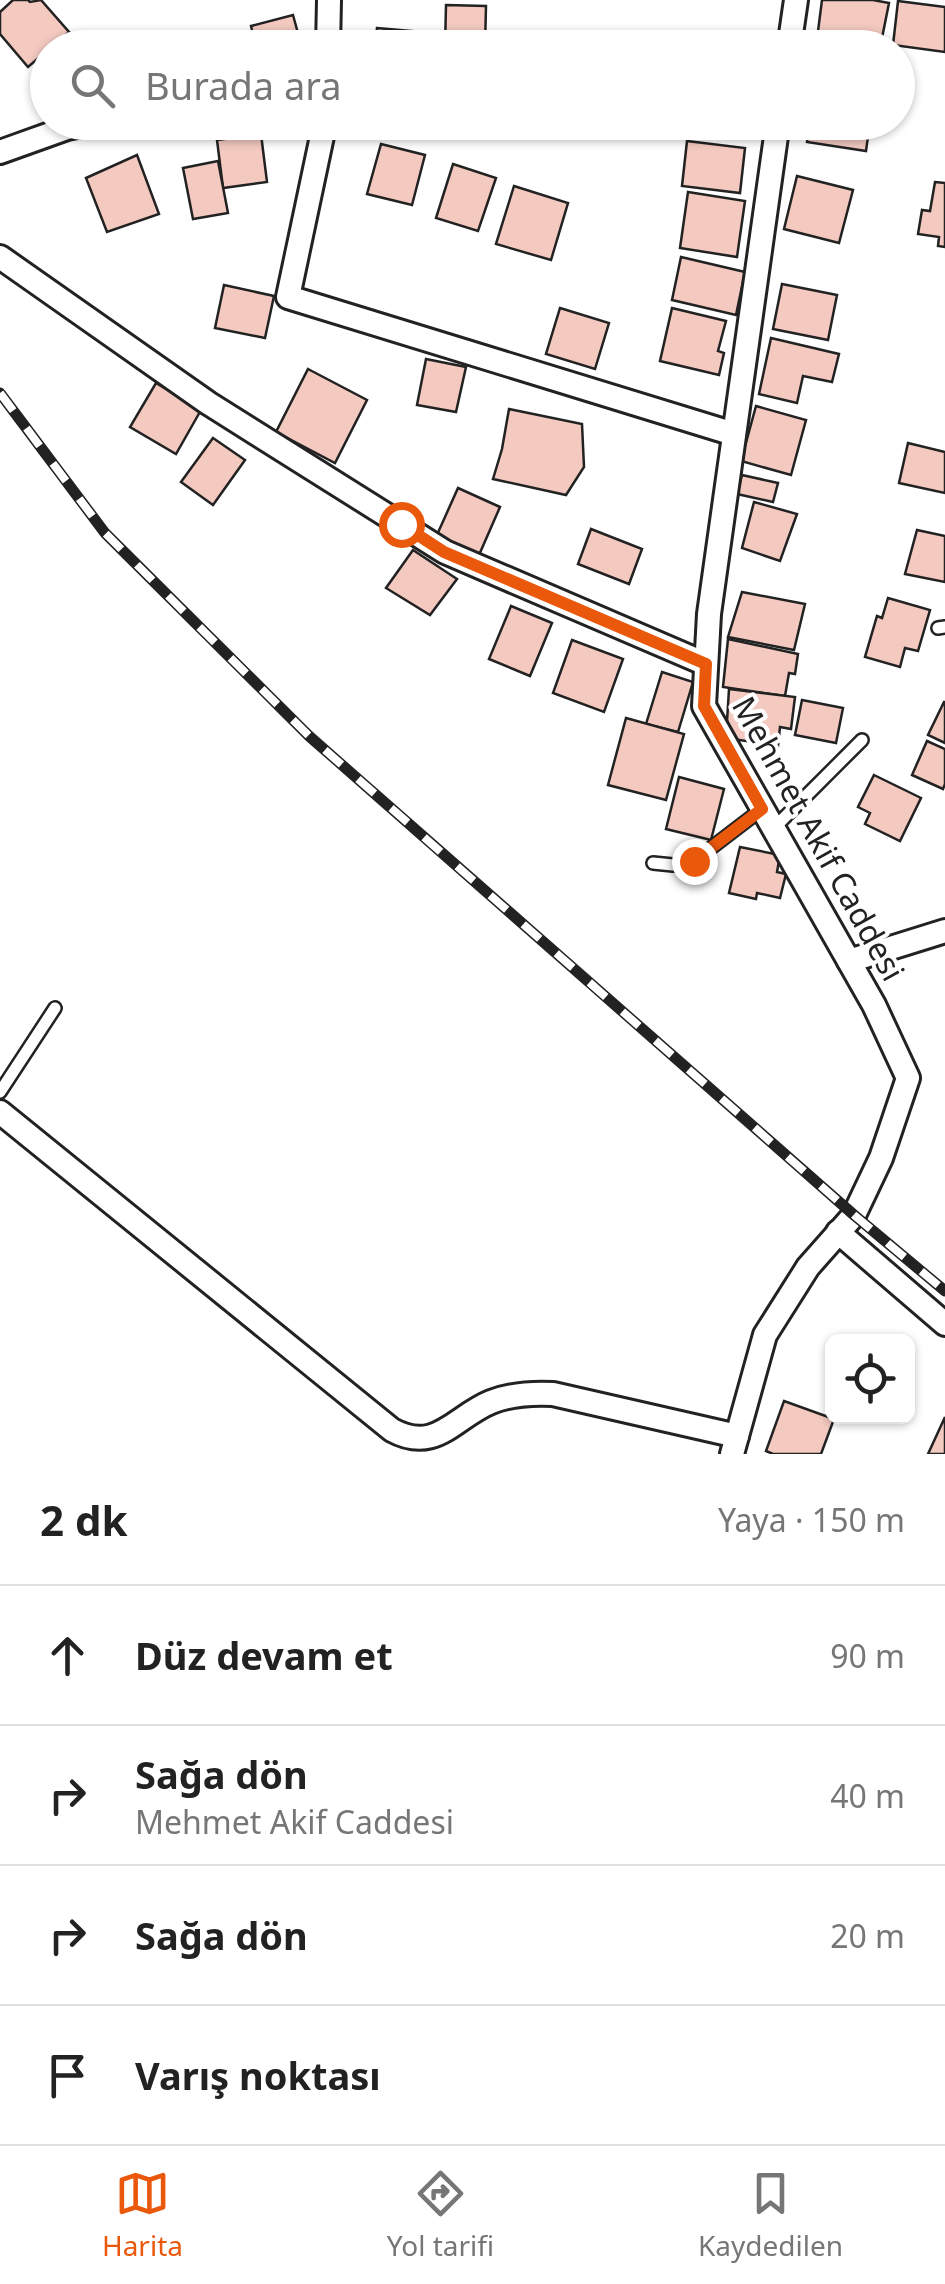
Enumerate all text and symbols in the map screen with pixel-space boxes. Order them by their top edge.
search box [30,30,915,140]
icon: search [65,58,120,113]
text: Burada ara [145,59,342,111]
route start [379,502,425,548]
street label: Mehmet Akif Caddesi [723,688,915,988]
route end [672,839,718,885]
map controls [825,1334,915,1424]
button: locate [825,1334,915,1424]
text: 2 dk [40,1491,128,1548]
text: Yaya · 150 m [718,1498,905,1541]
icon: ahead [40,1628,95,1683]
text: Düz devam et [135,1629,393,1681]
text: 90 m [830,1634,905,1677]
text: Sağa dön [135,1748,308,1800]
icon: right [40,1768,95,1823]
text: 40 m [830,1774,905,1817]
text: Mehmet Akif Caddesi [135,1800,454,1843]
icon: right [40,1908,95,1963]
text: Sağa dön [135,1909,308,1961]
text: 20 m [830,1914,905,1957]
icon: arrive [40,2048,95,2103]
text: Varış noktası [135,2049,381,2101]
tab: Harita [102,2166,183,2264]
tab: Yol tarifi [387,2166,494,2264]
tab: Kaydedilen [698,2166,843,2264]

